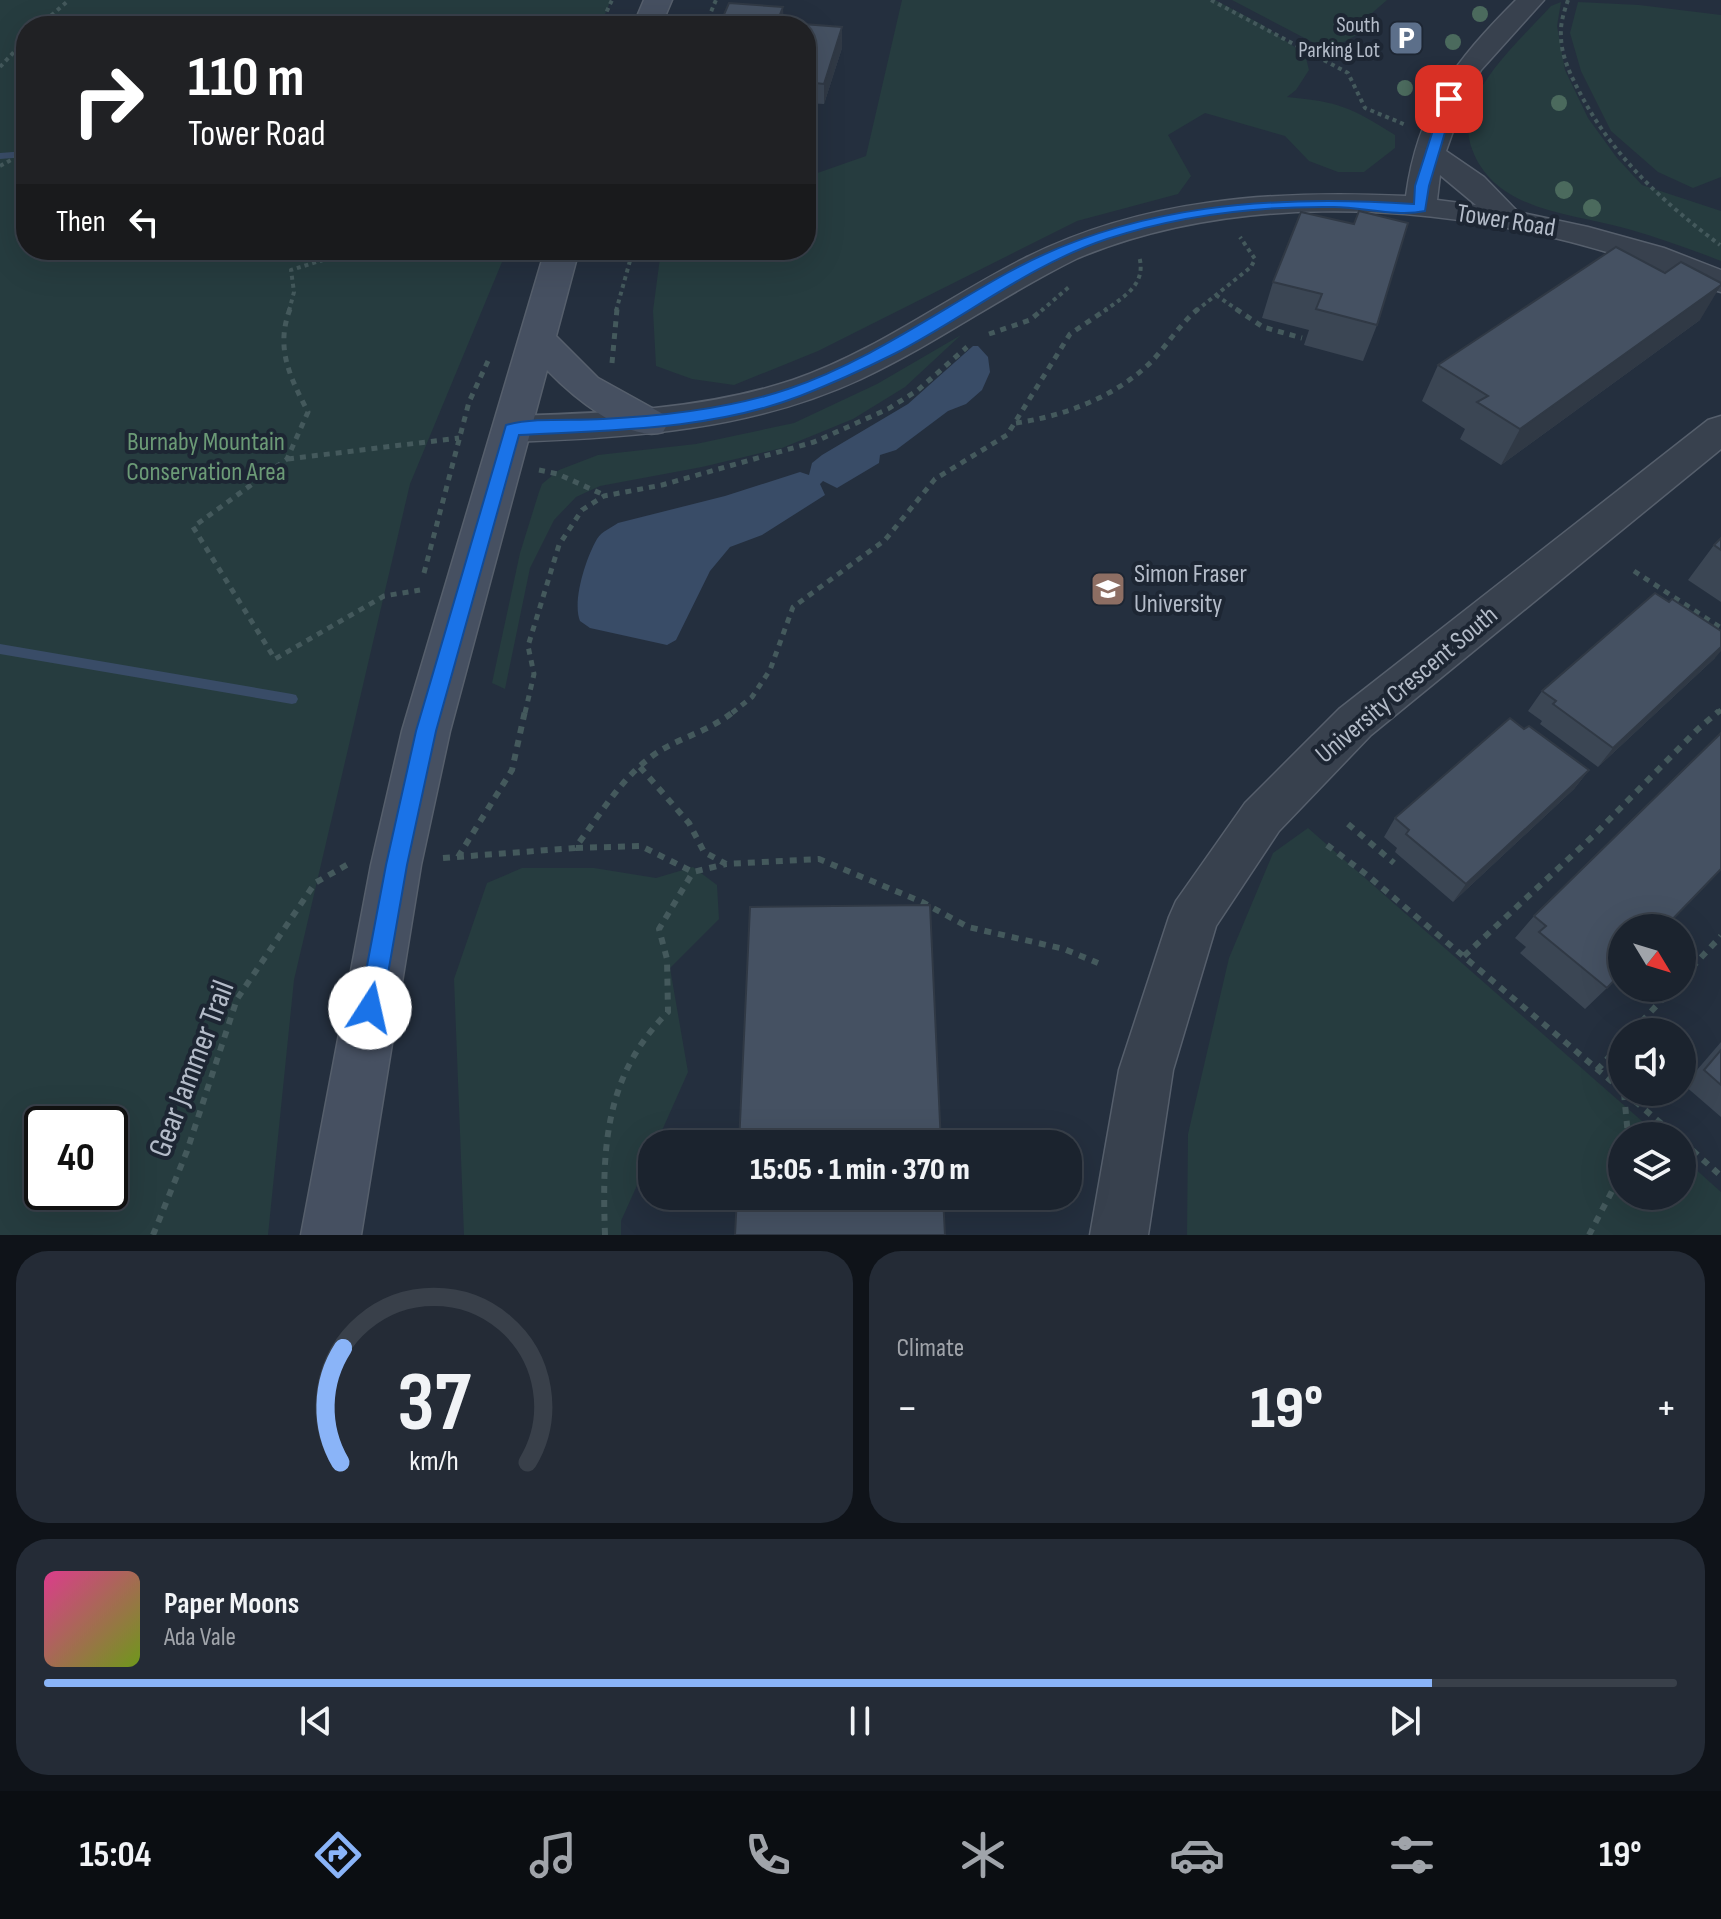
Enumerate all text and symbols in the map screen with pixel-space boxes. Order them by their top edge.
place label: South Parking Lot [1298,12,1380,64]
parking icon: South Parking Lot [1387,19,1425,57]
text: 110 m [188,45,304,112]
icon: right [56,48,160,152]
pin [1415,65,1483,133]
icon: arrive [1427,77,1471,121]
text: Tower Road [188,113,326,156]
street label: Tower Road [1454,198,1558,244]
icon: left [122,200,166,244]
text: Then [56,204,106,240]
park label: Burnaby Mountain Conservation Area [126,427,286,488]
place label: Simon Fraser University [1134,559,1247,620]
school or university icon: Simon Fraser University [1089,570,1127,608]
street label: University Crescent South [1310,600,1504,770]
north arrow [1608,914,1696,1002]
map controls [1608,914,1696,1210]
position arrow [328,966,412,1050]
street label: Gear Jammer Trail [140,975,244,1163]
button: sound [1608,1018,1696,1106]
speed limit sign: 40 [24,1106,128,1210]
button: layers [1608,1122,1696,1210]
text: 15:05 · 1 min · 370 m [750,1152,970,1188]
text: Climate [897,1333,964,1364]
text: 37 [397,1354,472,1454]
text: 19° [1250,1373,1323,1445]
text: − [897,1382,918,1435]
text: + [1655,1382,1677,1435]
text: km/h [410,1444,459,1479]
text: Paper Moons [164,1586,299,1622]
text: Ada Vale [164,1622,236,1653]
icon: previous [294,1699,338,1743]
icon: pause [838,1699,882,1743]
icon: next [1383,1699,1427,1743]
icon: directions [310,1827,366,1883]
icon: music [525,1827,581,1883]
icon: phone [740,1827,796,1883]
icon: climate [955,1827,1011,1883]
icon: car [1169,1827,1225,1883]
icon: filters [1384,1827,1440,1883]
text: 15:04 [79,1834,151,1877]
text: 19° [1599,1834,1642,1877]

